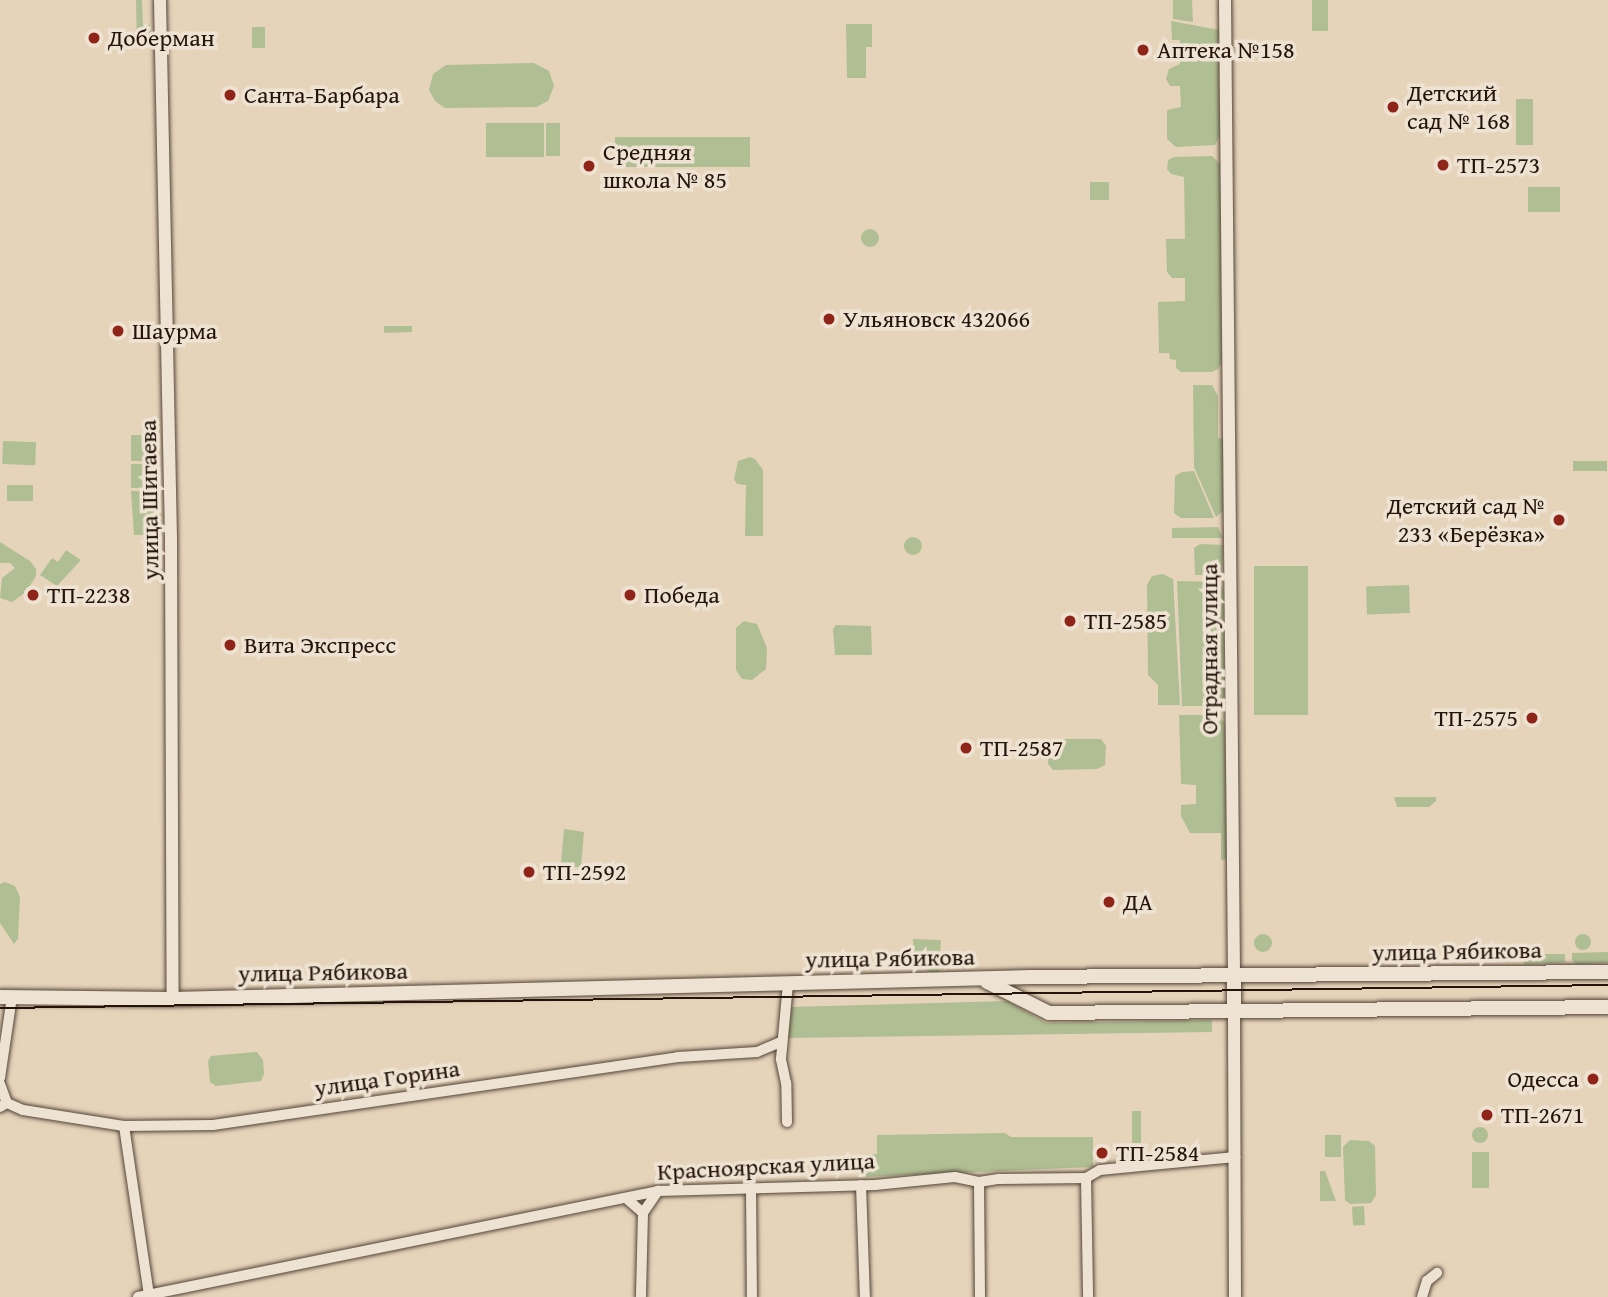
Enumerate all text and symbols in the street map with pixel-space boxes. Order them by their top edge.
place label: Доберман [108,24,215,52]
marker: Доберман [86,30,102,46]
place label: Аптека №158 [1157,36,1295,64]
marker: Аптека №158 [1135,42,1151,58]
place label: Детский сад № 168 [1407,79,1510,135]
place label: Санта-Барбара [244,81,400,109]
marker: Санта-Барбара [222,87,238,103]
marker: Детский сад № 168 [1385,99,1401,115]
place label: Средняя школа № 85 [603,138,727,194]
place label: ТП-2573 [1457,151,1540,179]
marker: ТП-2573 [1435,157,1451,173]
marker: Средняя школа № 85 [581,158,597,174]
place label: Ульяновск 432066 [843,305,1030,333]
marker: Ульяновск 432066 [821,311,837,327]
place label: Шаурма [132,317,217,345]
marker: Шаурма [110,323,126,339]
street label: улица Шигаева [133,420,165,580]
place label: Детский сад № 233 «Берёзка» [1387,492,1545,548]
marker: Детский сад № 233 «Берёзка» [1551,512,1567,528]
street label: Отрадная улица [1195,563,1223,735]
place label: ТП-2238 [47,581,130,609]
place label: Победа [644,581,720,609]
marker: ТП-2238 [25,587,41,603]
marker: Победа [622,587,638,603]
place label: ТП-2585 [1084,607,1167,635]
marker: ТП-2585 [1062,613,1078,629]
place label: Вита Экспресс [244,631,396,659]
marker: Вита Экспресс [222,637,238,653]
place label: ТП-2575 [1435,704,1518,732]
marker: ТП-2575 [1524,710,1540,726]
place label: ТП-2587 [980,734,1063,762]
marker: ТП-2587 [958,740,974,756]
place label: ТП-2592 [543,858,626,886]
marker: ТП-2592 [521,864,537,880]
place label: ДА [1123,888,1153,916]
marker: ДА [1101,894,1117,910]
street label: улица Рябикова [1372,935,1542,967]
street label: улица Рябикова [805,942,975,974]
street label: улица Рябикова [238,956,408,988]
street label: улица Горина [312,1054,462,1102]
place label: Одесса [1507,1065,1579,1093]
marker: Одесса [1585,1071,1601,1087]
place label: ТП-2671 [1501,1101,1584,1129]
marker: ТП-2671 [1479,1107,1495,1123]
place label: ТП-2584 [1116,1139,1199,1167]
marker: ТП-2584 [1094,1145,1110,1161]
street label: Красноярская улица [656,1146,876,1186]

